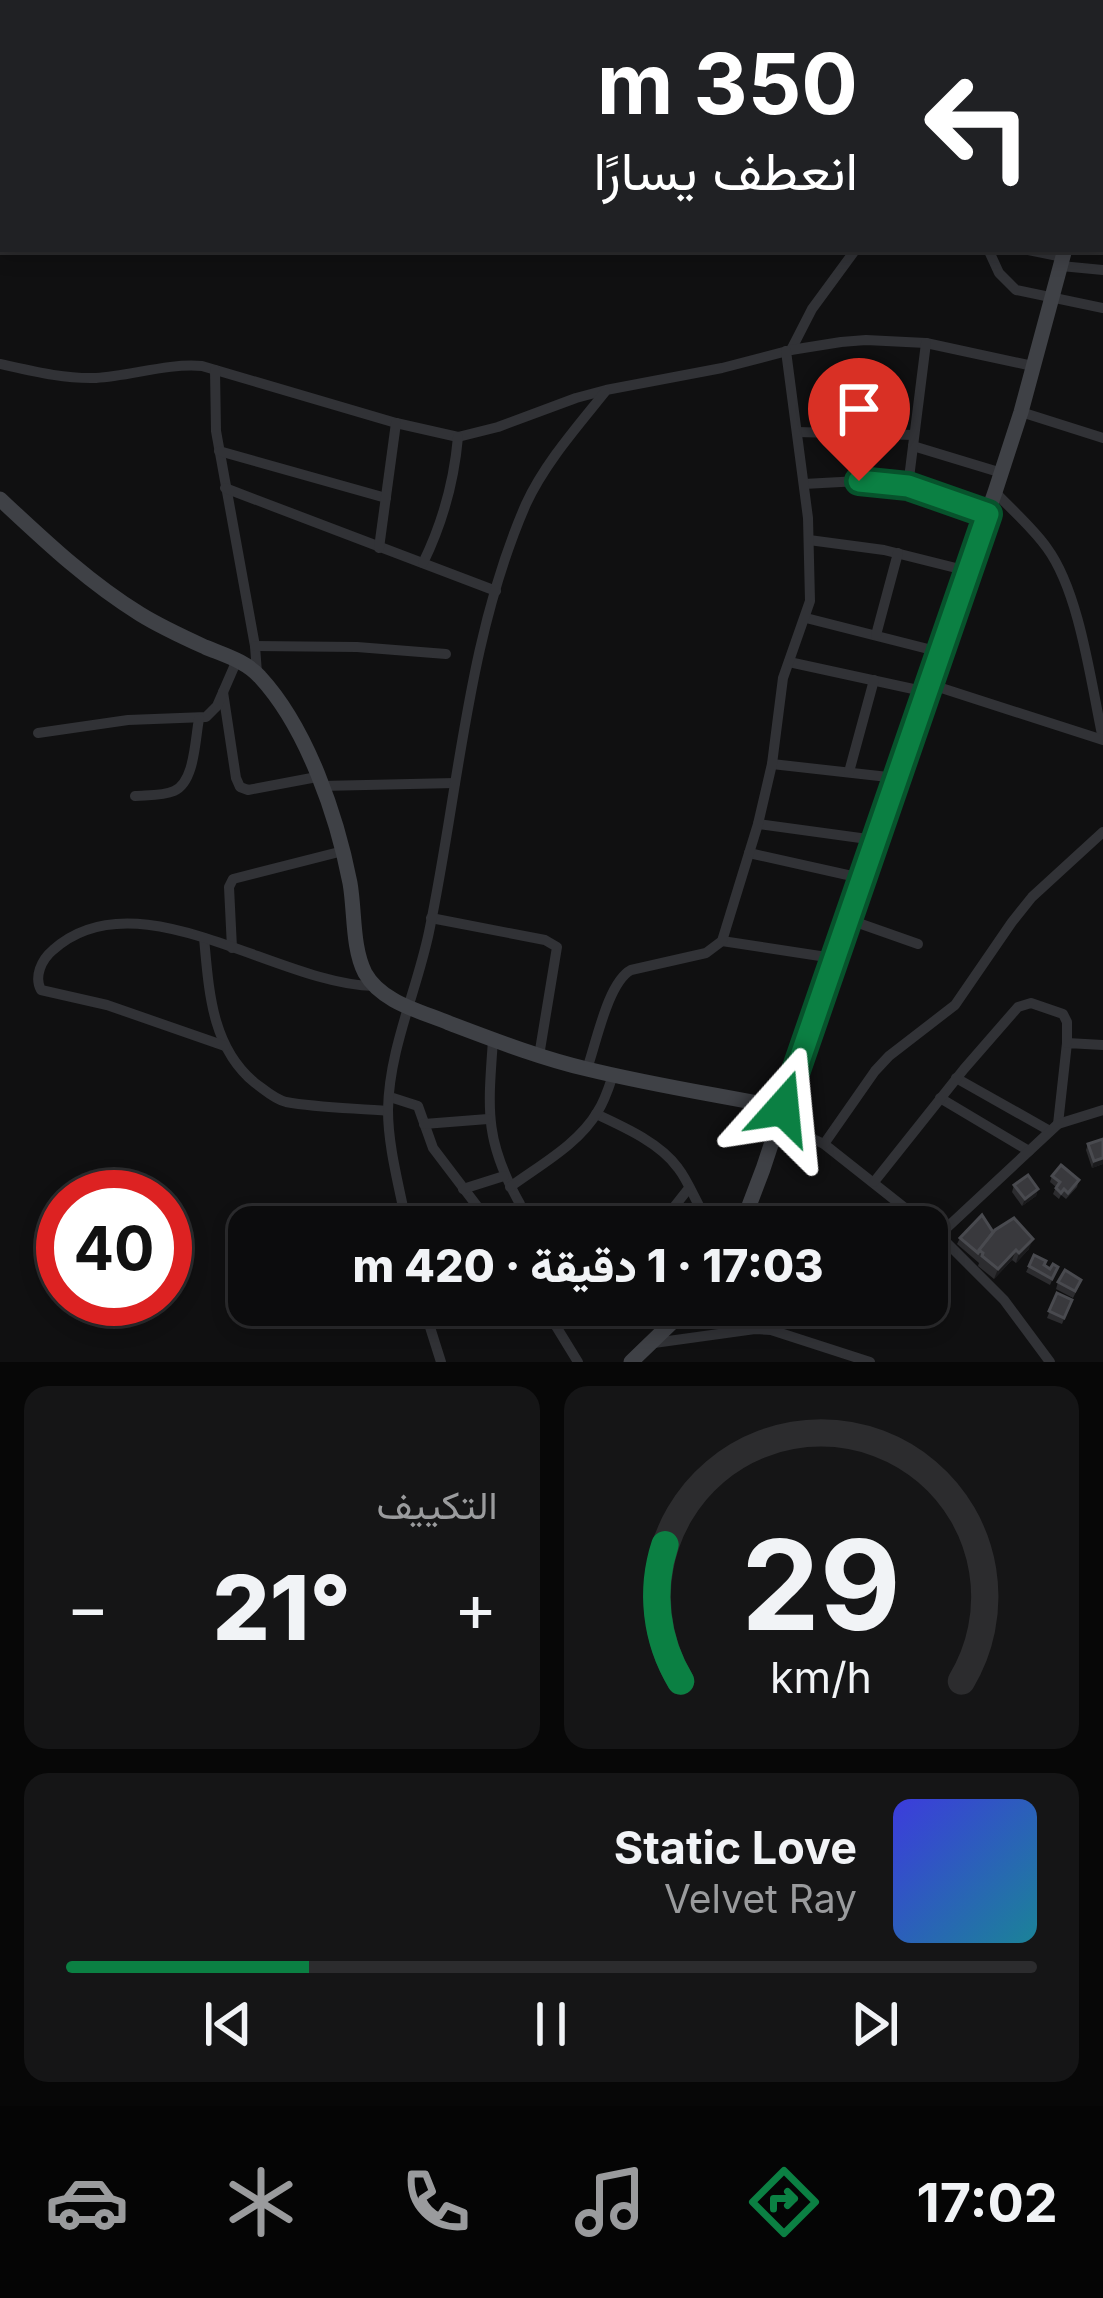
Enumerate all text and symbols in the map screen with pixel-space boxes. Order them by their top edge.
text: 350 m [597,33,858,134]
icon: left [900,48,1056,204]
text: انعطف يسارًا [594,138,858,203]
pin [808,358,910,481]
icon: arrive [826,376,892,442]
position arrow [720,1045,846,1171]
speed limit sign: 40 [36,1170,192,1326]
text: 17:03 · 1 دقيقة · 420 m [352,1238,824,1293]
text: التكييف [377,1481,498,1528]
text: 29 [741,1509,901,1660]
text: 21° [212,1553,351,1662]
text: − [66,1567,110,1647]
text: + [454,1567,497,1647]
text: km/h [770,1650,872,1702]
text: Static Love [614,1820,857,1875]
text: Velvet Ray [664,1875,857,1922]
icon: previous [195,1991,261,2057]
icon: pause [518,1991,584,2057]
icon: next [842,1991,908,2057]
icon: car [45,2160,129,2244]
icon: climate [219,2160,303,2244]
icon: phone [394,2160,478,2244]
icon: music [568,2160,652,2244]
icon: directions [742,2160,826,2244]
text: 17:02 [917,2170,1058,2235]

